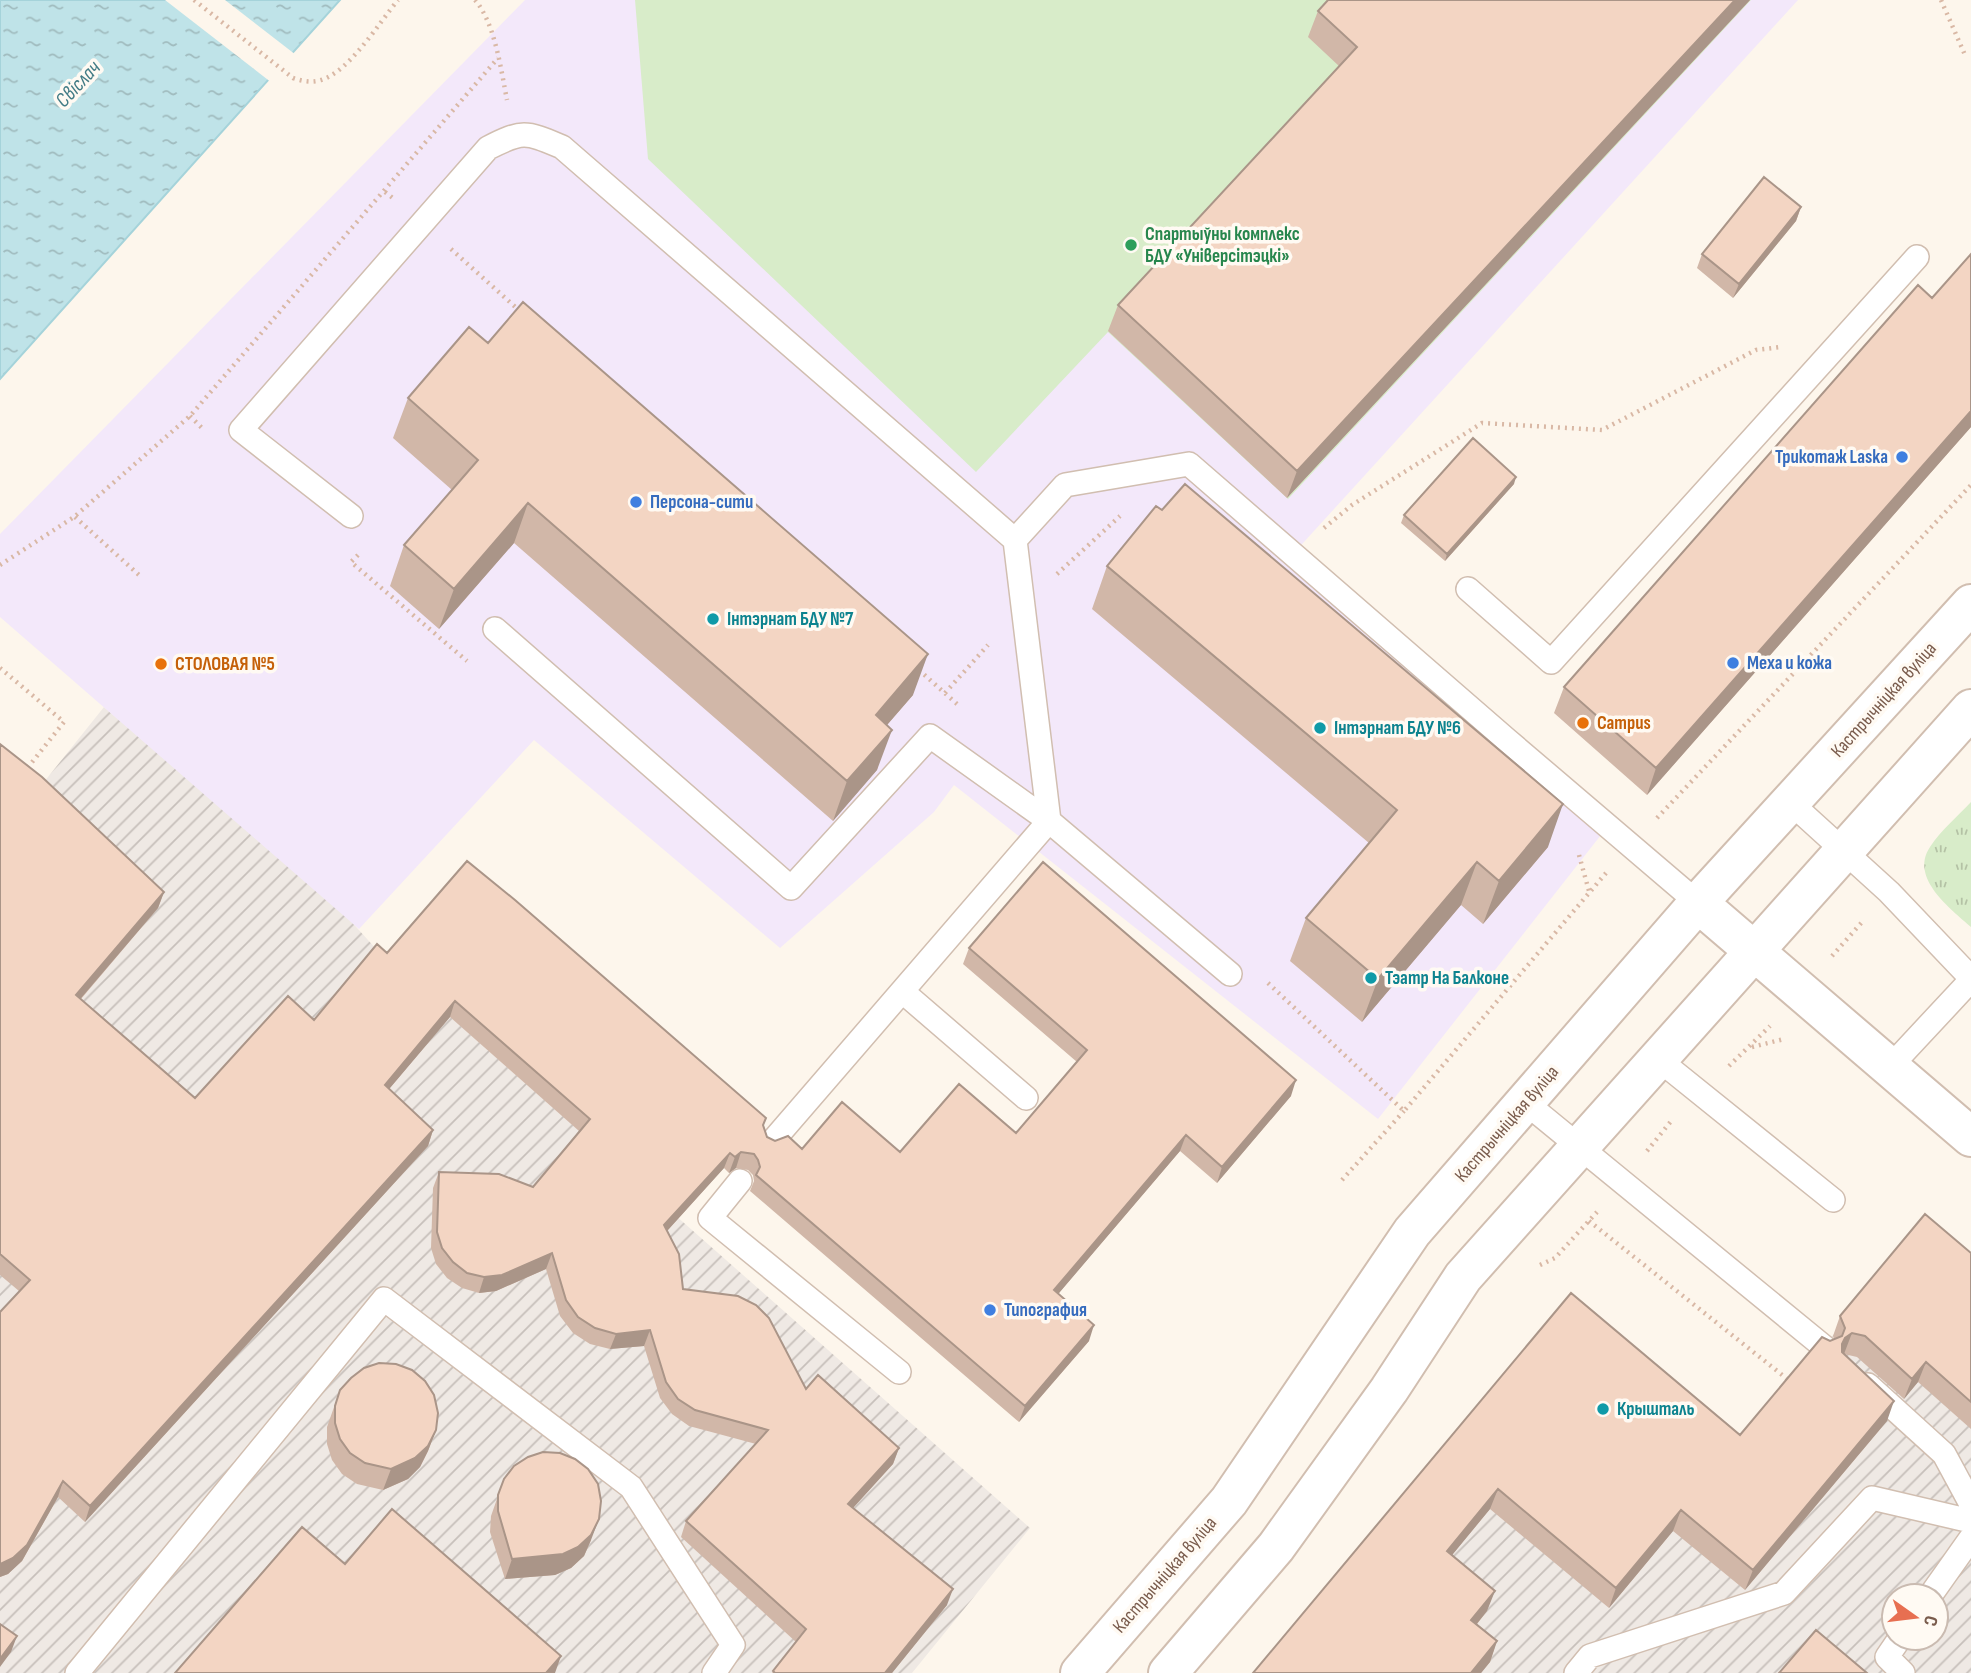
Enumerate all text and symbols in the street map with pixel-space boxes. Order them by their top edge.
water label: Свіслач [50,55,106,113]
place label: Спартыўны комплекс БДУ «Універсітэцкі» [1145,223,1300,268]
marker: Спартыўны комплекс БДУ «Універсітэцкі» [1123,237,1139,253]
place label: Трикотаж Laska [1775,446,1888,469]
marker: Трикотаж Laska [1894,449,1910,465]
place label: Персона-сити [650,491,753,514]
marker: Персона-сити [628,494,644,510]
place label: Інтэрнат БДУ №7 [727,608,854,631]
marker: Інтэрнат БДУ №7 [705,611,721,627]
street label: Кастрычніцкая вуліца [1826,638,1942,762]
place label: Меха и кожа [1747,652,1832,675]
place label: СТОЛОВАЯ №5 [175,653,275,676]
marker: Меха и кожа [1725,655,1741,671]
marker: СТОЛОВАЯ №5 [153,656,169,672]
place label: Campus [1597,712,1651,735]
marker: Campus [1575,715,1591,731]
place label: Інтэрнат БДУ №6 [1334,717,1461,740]
marker: Інтэрнат БДУ №6 [1312,720,1328,736]
place label: Тэатр На Балконе [1385,967,1509,990]
marker: Тэатр На Балконе [1363,970,1379,986]
street label: Кастрычніцкая вуліца [1450,1061,1564,1187]
place label: Типография [1004,1299,1087,1322]
marker: Типография [982,1302,998,1318]
place label: Крышталь [1617,1398,1694,1421]
marker: Крышталь [1595,1401,1611,1417]
street label: Кастрычніцкая вуліца [1108,1512,1222,1638]
north arrow [1880,1582,1950,1652]
text: С [1918,1613,1942,1629]

